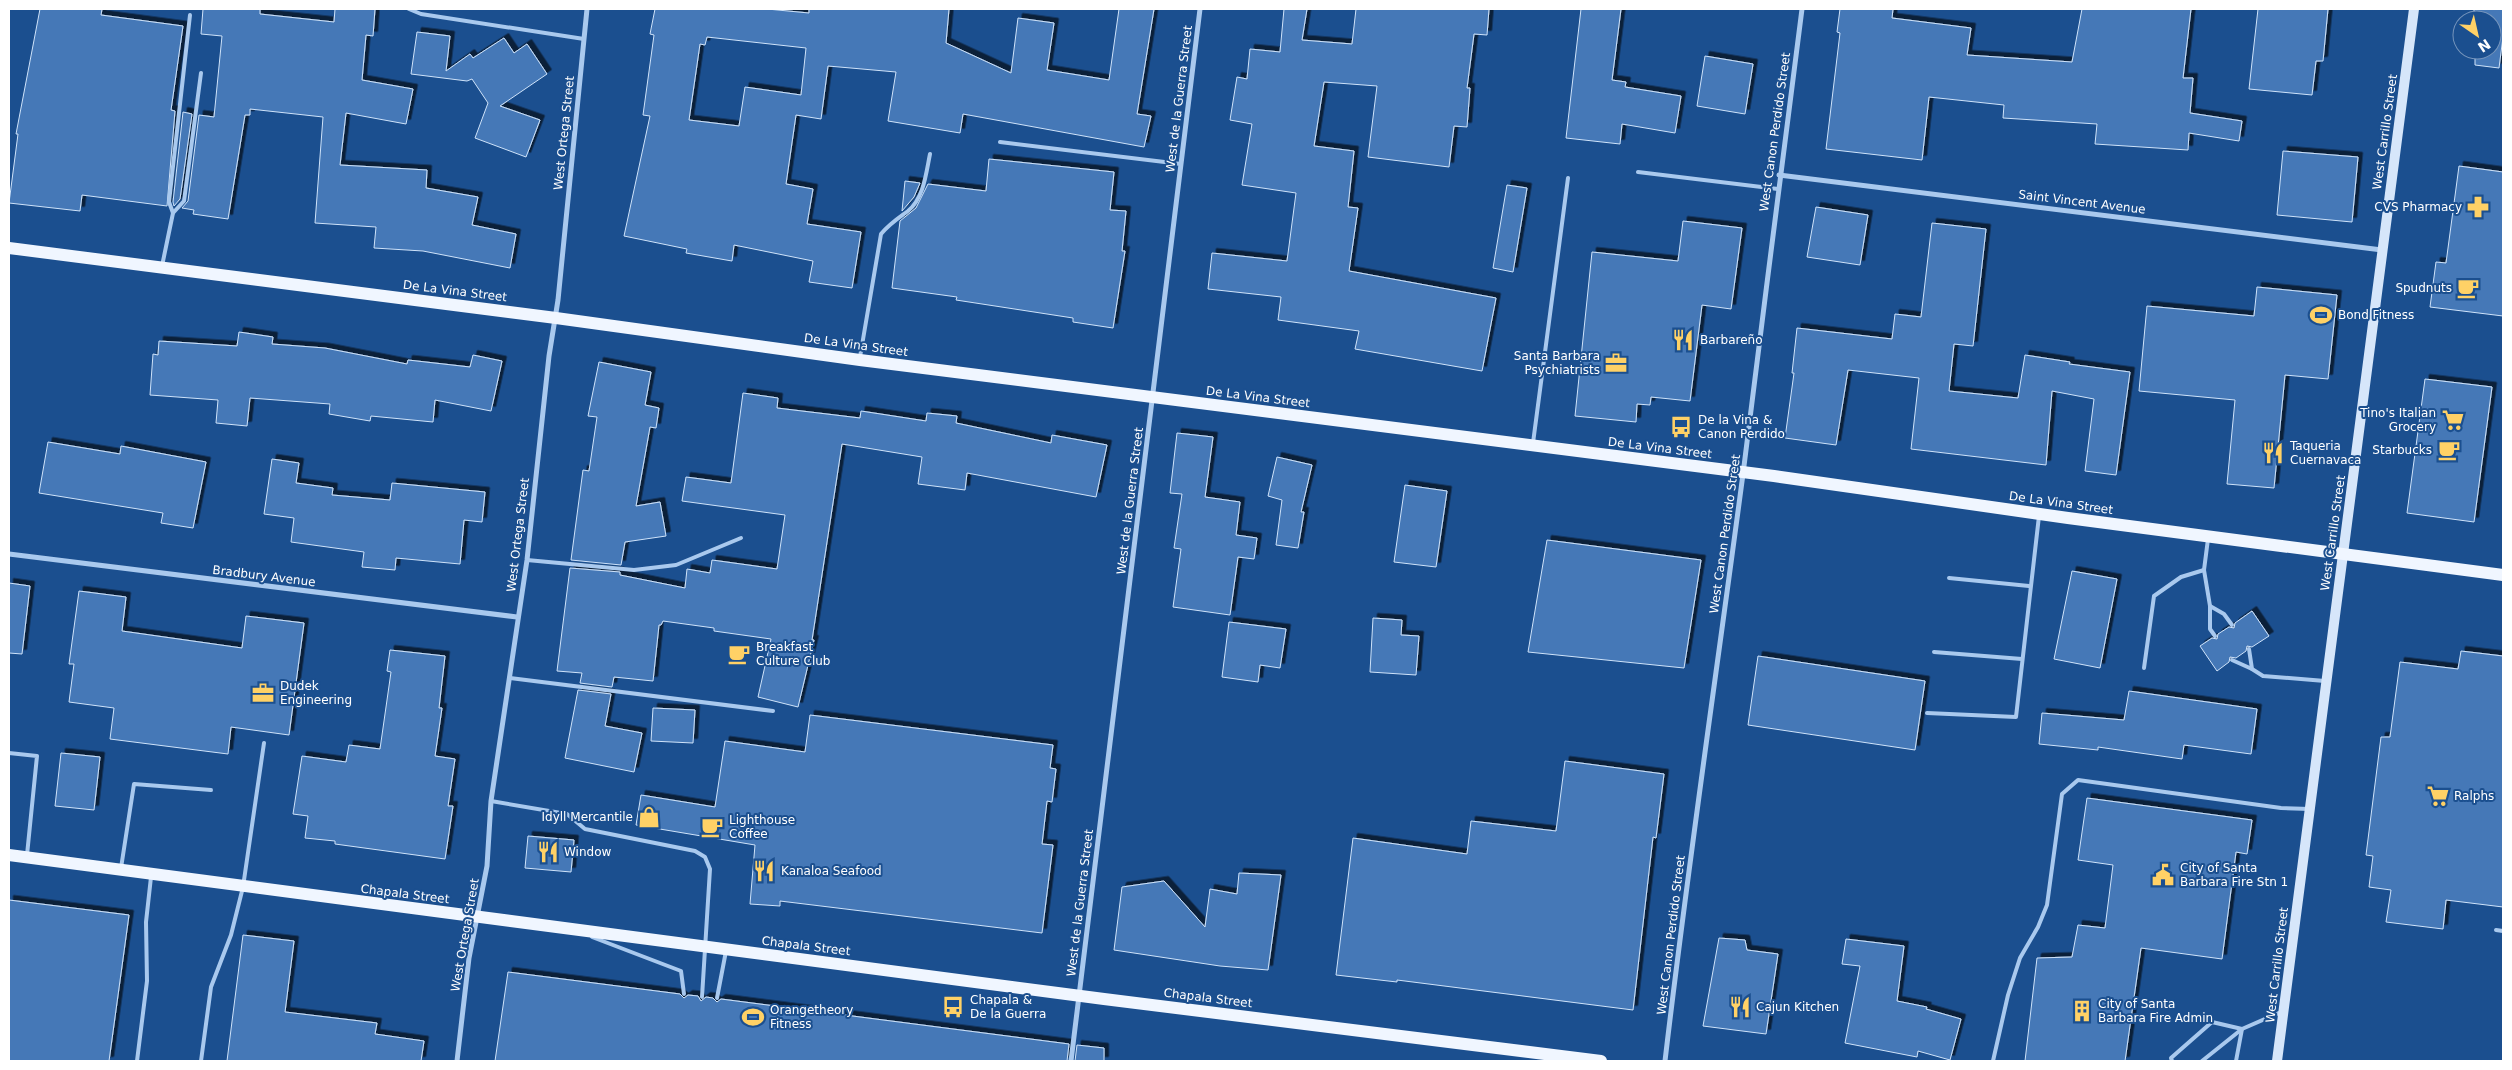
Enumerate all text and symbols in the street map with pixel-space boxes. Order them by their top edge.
north arrow [2452,10,2502,60]
street label: West de la Guerra Street [1163,24,1195,173]
text: N [2475,36,2494,56]
street label: West Canon Perdido Street [1757,51,1793,212]
street label: West Carrillo Street [2370,73,2400,191]
street label: West Ortega Street [551,75,577,191]
street label: Saint Vincent Avenue [2018,187,2146,217]
pharmacy icon: CVS Pharmacy [2465,194,2491,220]
place label: CVS Pharmacy [2374,200,2462,214]
cafe icon: Spudnuts [2455,275,2481,301]
street label: De La Vina Street [402,278,508,304]
place label: Spudnuts [2395,281,2452,295]
sports icon: Bond Fitness [2308,302,2334,328]
place label: Bond Fitness [2338,308,2414,322]
restaurant icon: Barbareño [1670,327,1696,353]
street label: De La Vina Street [803,331,909,359]
place label: Barbareño [1700,333,1763,347]
place label: Santa Barbara Psychiatrists [1514,349,1600,377]
office icon: Santa Barbara Psychiatrists [1603,350,1629,376]
street label: De La Vina Street [1205,384,1311,410]
place label: Tino's Italian Grocery [2359,406,2436,434]
supermarket icon: Tino's Italian Grocery [2440,407,2466,433]
place label: De la Vina & Canon Perdido [1698,413,1785,441]
bus stop icon: De la Vina & Canon Perdido [1668,414,1694,440]
street label: West de la Guerra Street [1114,426,1146,575]
street label: De La Vina Street [1607,435,1713,461]
cafe icon: Starbucks [2436,437,2462,463]
place label: Taqueria Cuernavaca [2289,439,2361,467]
restaurant icon: Taqueria Cuernavaca [2260,440,2286,466]
place label: Starbucks [2372,443,2432,457]
street label: West Canon Perdido Street [1707,453,1743,614]
street label: West Carrillo Street [2318,474,2348,592]
street label: West Ortega Street [504,477,532,593]
street label: De La Vina Street [2008,489,2114,517]
street label: Bradbury Avenue [212,563,316,589]
place label: Breakfast Culture Club [756,640,830,668]
cafe icon: Breakfast Culture Club [726,641,752,667]
place label: Dudek Engineering [280,679,352,707]
office icon: Dudek Engineering [250,680,276,706]
supermarket icon: Ralphs [2425,783,2451,809]
place label: Ralphs [2454,789,2494,803]
shop icon: Idyll Mercantile [636,804,662,830]
place label: Idyll Mercantile [542,810,633,824]
place label: Lighthouse Coffee [729,813,795,841]
cafe icon: Lighthouse Coffee [699,814,725,840]
street label: West de la Guerra Street [1064,828,1096,977]
restaurant icon: Window [535,839,561,865]
place label: Window [564,845,612,859]
street label: West Canon Perdido Street [1654,854,1688,1016]
restaurant icon: Kanaloa Seafood [751,858,777,884]
place label: City of Santa Barbara Fire Stn 1 [2180,861,2288,889]
public building icon: City of Santa Barbara Fire Stn 1 [2150,862,2176,888]
place label: Kanaloa Seafood [781,864,882,878]
street label: West Ortega Street [448,877,482,993]
street label: Chapala Street [360,882,450,906]
street label: West Carrillo Street [2263,906,2291,1024]
street label: Chapala Street [761,934,851,958]
street label: Chapala Street [1163,986,1253,1010]
place label: Chapala & De la Guerra [970,993,1046,1021]
bus stop icon: Chapala & De la Guerra [940,994,966,1020]
restaurant icon: Cajun Kitchen [1727,994,1753,1020]
place label: City of Santa Barbara Fire Admin [2098,997,2213,1025]
building icon: City of Santa Barbara Fire Admin [2069,998,2095,1024]
place label: Cajun Kitchen [1756,1000,1839,1014]
place label: Orangetheory Fitness [770,1003,853,1031]
sports icon: Orangetheory Fitness [740,1004,766,1030]

